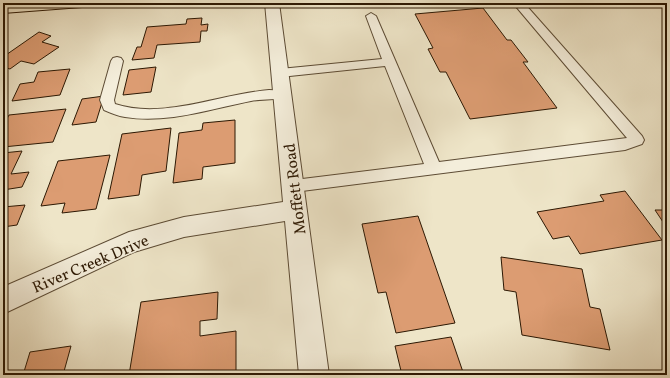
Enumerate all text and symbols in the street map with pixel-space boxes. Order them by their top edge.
street label: Moffett Road [279,142,312,236]
street label: River Creek Drive [29,230,153,299]

